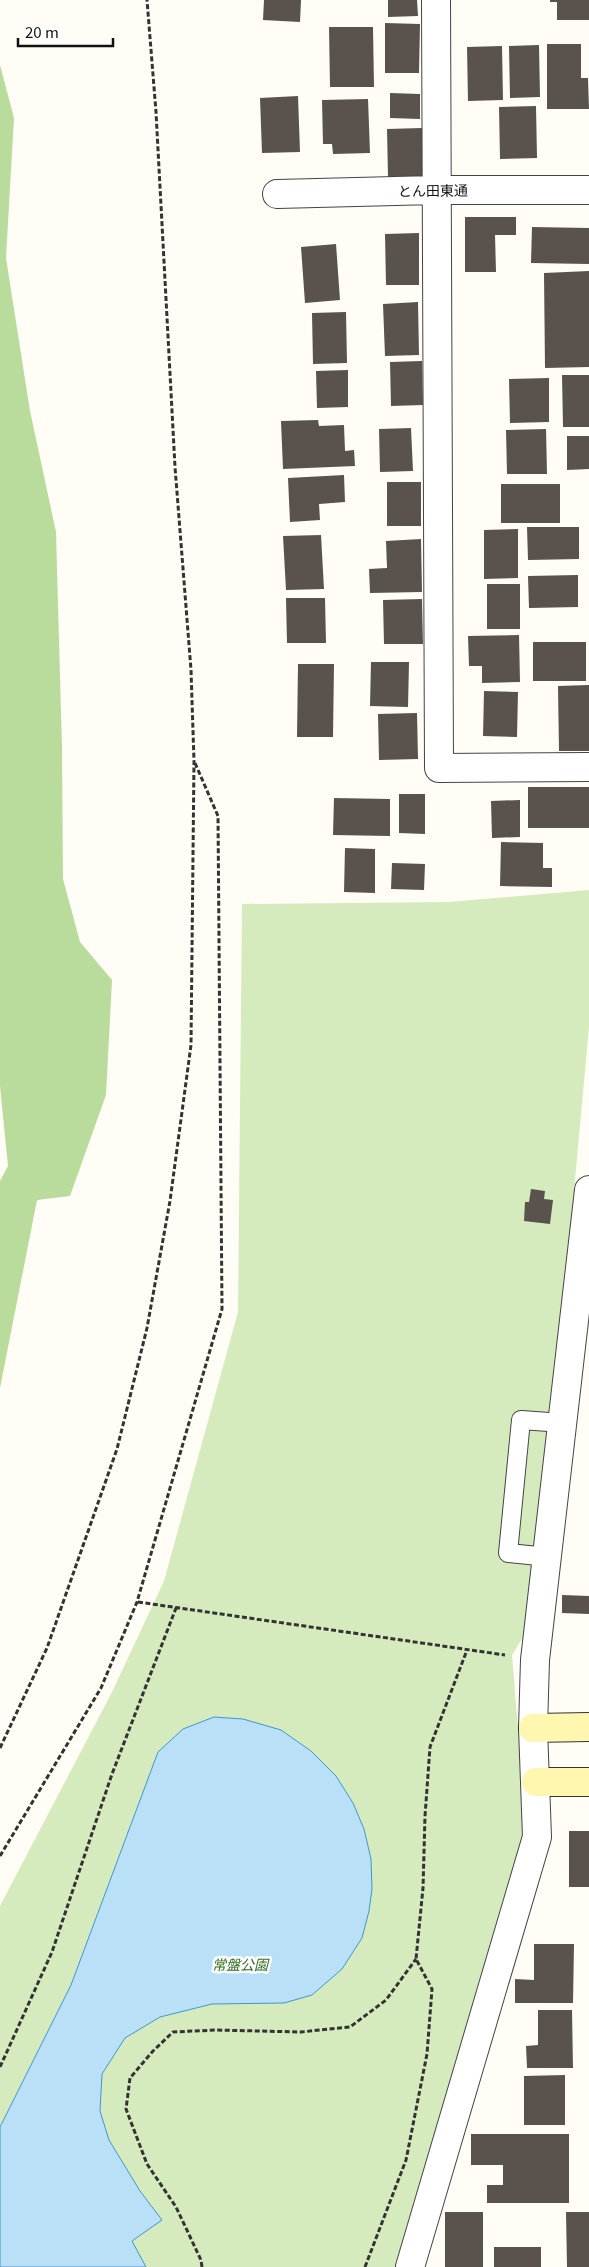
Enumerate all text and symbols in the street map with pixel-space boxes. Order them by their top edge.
scale bar [18,15,112,47]
text: 20 m [25,21,59,42]
street label: とん田東通 [398,179,468,201]
park label: 常盤公園 [212,1954,270,1974]

